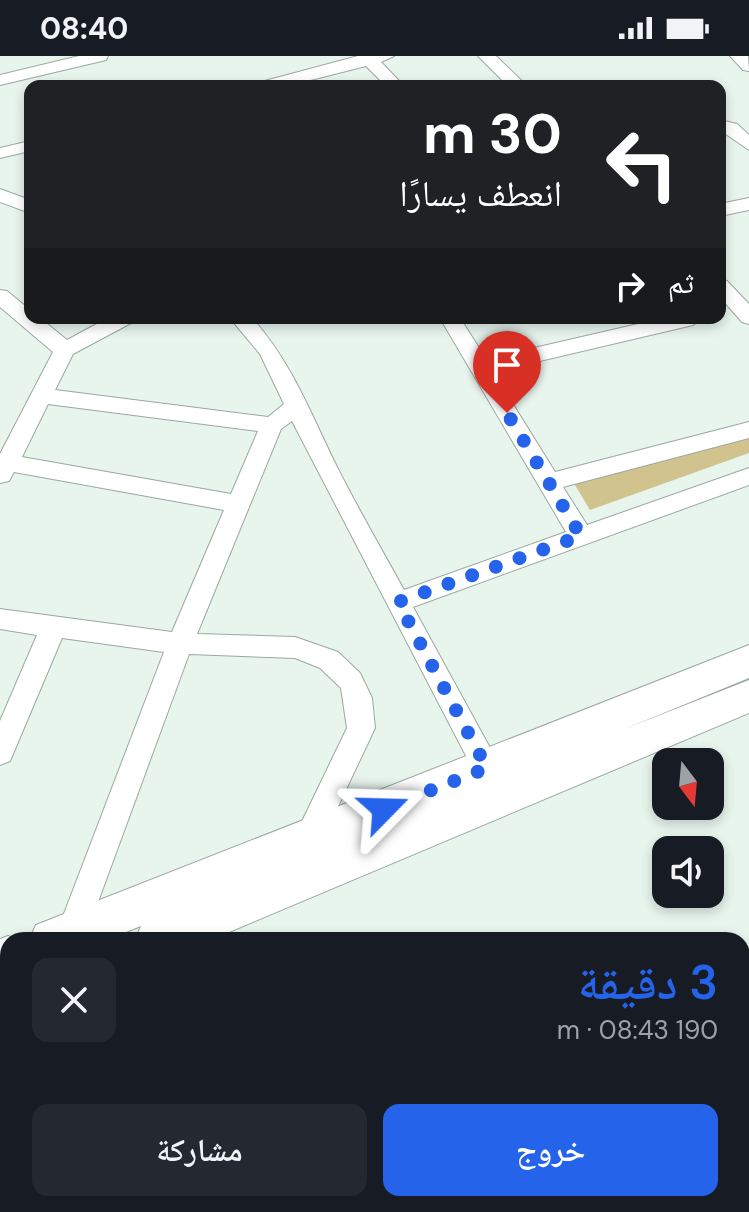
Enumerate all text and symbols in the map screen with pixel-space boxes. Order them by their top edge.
text: 08:40 [40,9,128,48]
text: 30 m [423,97,562,170]
icon: left [590,112,694,216]
text: انعطف يسارًا [399,170,562,217]
text: ثم [668,263,694,302]
icon: right [608,264,652,308]
pin [473,331,541,413]
icon: arrive [485,343,529,387]
north arrow [652,748,724,820]
map controls [652,748,724,908]
position arrow [342,767,426,851]
button: sound [652,836,724,908]
text: 3 دقيقة [578,951,718,1014]
button: close [32,958,116,1042]
text: 190 m · 08:43 [557,1013,718,1047]
button: مشاركة [32,1104,367,1196]
button: خروج [383,1104,718,1196]

